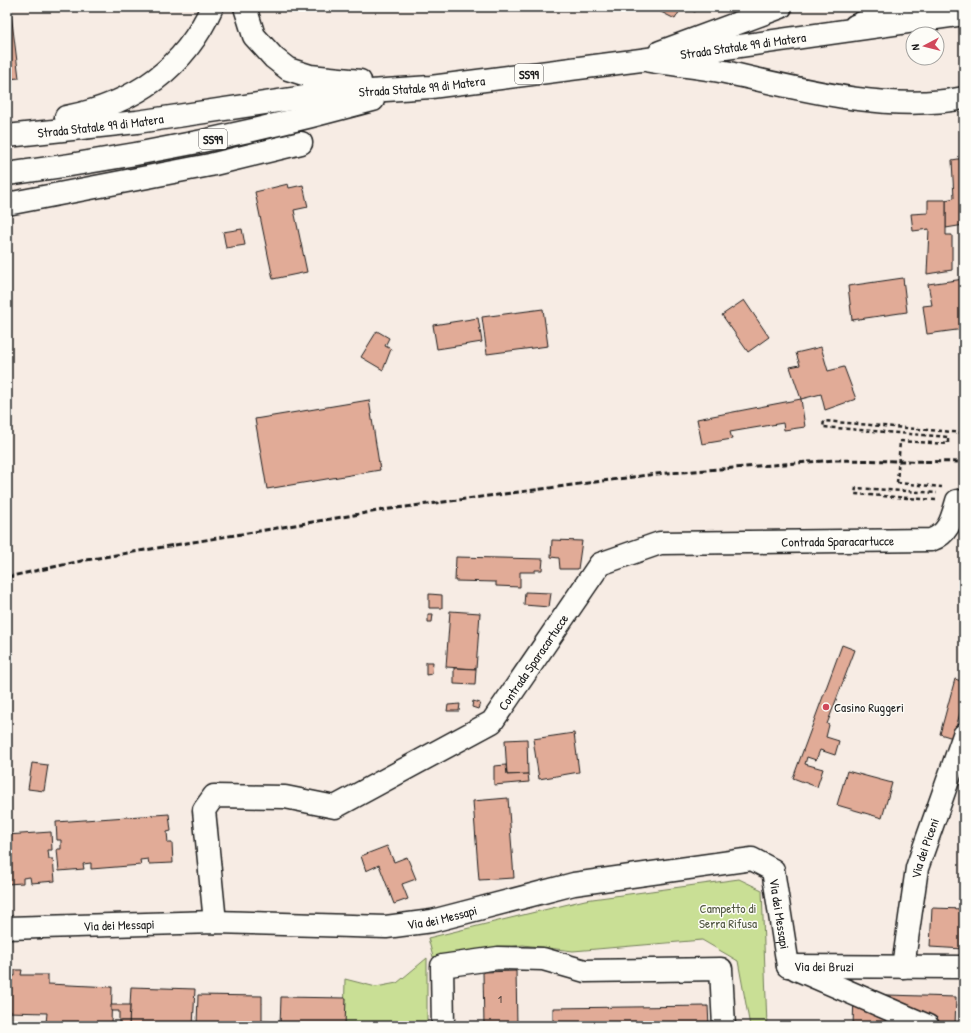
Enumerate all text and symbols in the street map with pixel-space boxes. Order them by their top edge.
north arrow [905,26,945,66]
street label: Strada Statale 99 di Matera [679,28,807,63]
text: N [908,43,922,51]
road number: SS99 [515,64,543,84]
street label: Strada Statale 99 di Matera [358,71,486,101]
street label: Strada Statale 99 di Matera [36,109,165,142]
road number: SS99 [199,129,227,149]
street label: Contrada Sparacartucce [781,531,894,551]
street label: Contrada Sparacartucce [494,610,572,714]
place label: Casino Ruggeri [834,698,904,716]
marker: Casino Ruggeri [821,702,831,712]
street label: Via dei Piceni [907,816,943,880]
street label: Via dei Messapi [765,877,794,950]
park label: Campetto di Serra Rifusa [699,899,757,932]
street label: Via dei Messapi [406,901,479,933]
street label: Via dei Messapi [83,915,155,935]
street label: Via dei Bruzi [794,957,854,975]
house number: 1 [498,992,502,1006]

